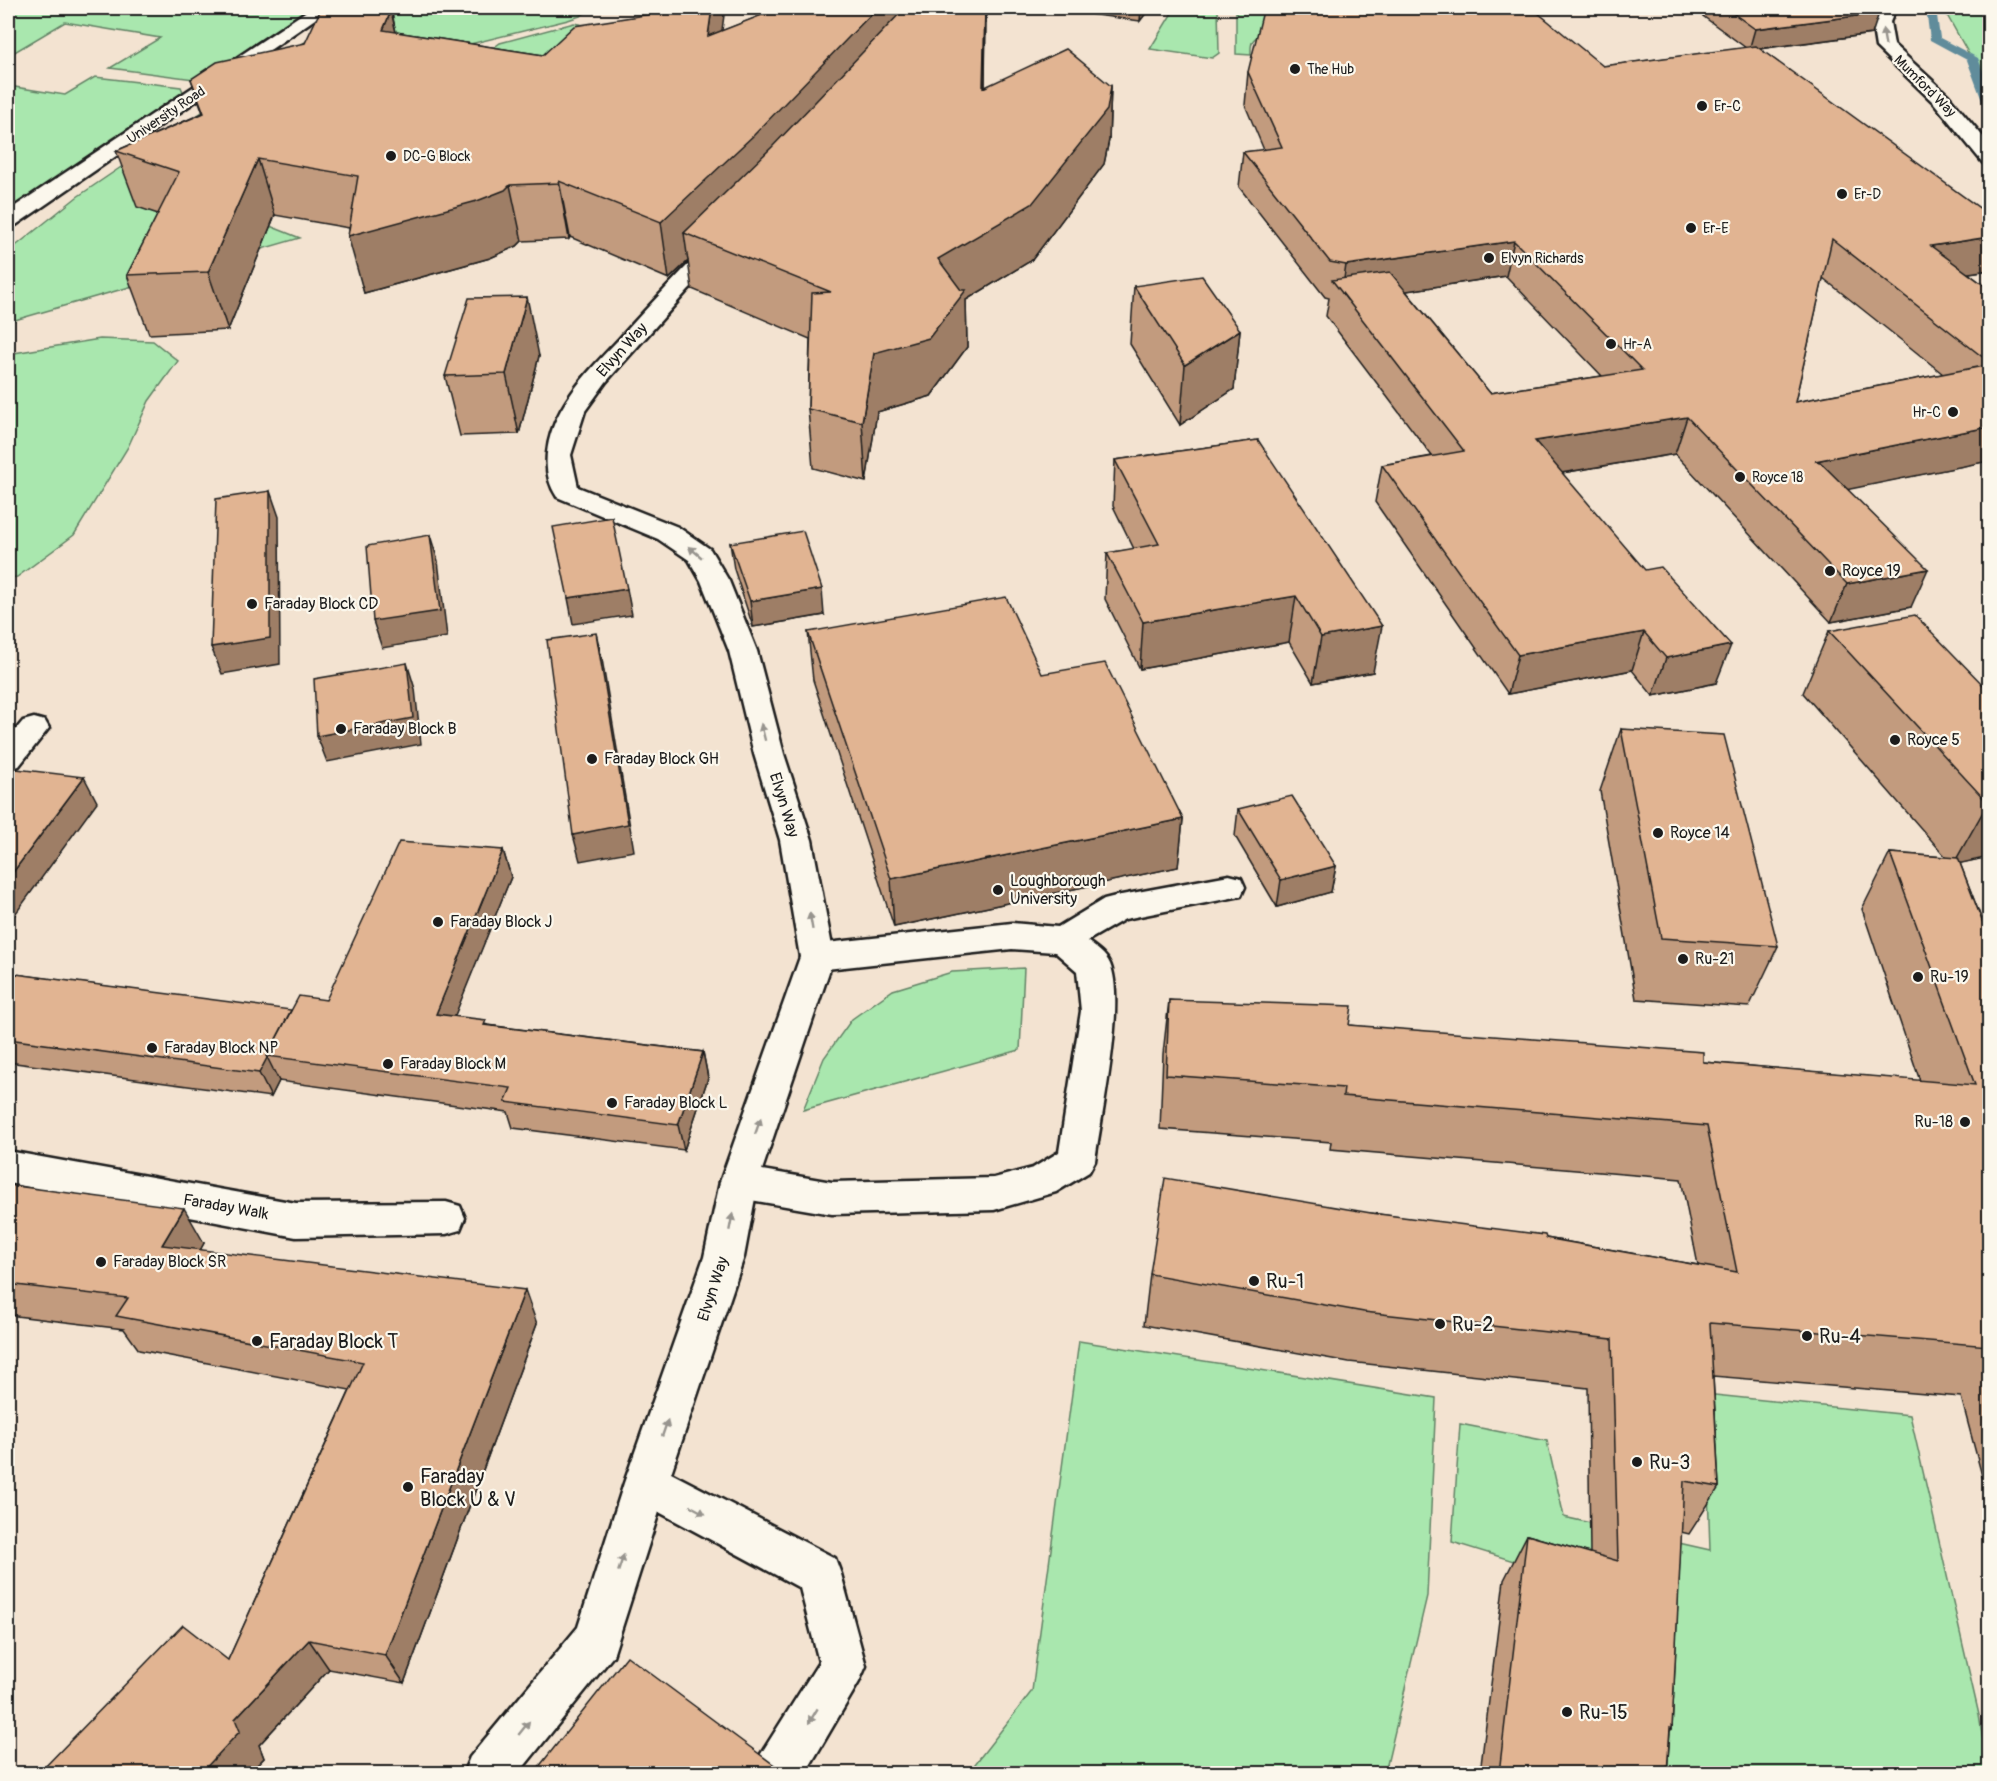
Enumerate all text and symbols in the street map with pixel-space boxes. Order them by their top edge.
one-way arrow [1879,28,1888,47]
street label: Mumford Way [1891,52,1960,121]
place label: The Hub [1307,61,1354,78]
marker: The Hub [1288,62,1302,76]
street label: University Road [124,83,208,147]
place label: Er-C [1714,98,1741,115]
marker: Er-C [1695,99,1709,113]
place label: DC-G Block [403,148,471,165]
marker: DC-G Block [384,149,398,163]
place label: Er-D [1854,186,1881,203]
marker: Er-D [1835,187,1849,201]
place label: Er-E [1703,220,1729,237]
marker: Er-E [1684,221,1698,235]
place label: Elvyn Richards [1501,250,1584,267]
marker: Elvyn Richards [1482,251,1496,265]
street label: Elvyn Way [592,318,652,381]
place label: Hr-A [1623,336,1652,353]
marker: Hr-A [1604,337,1618,351]
place label: Hr-C [1913,404,1941,421]
marker: Hr-C [1946,405,1960,419]
place label: Royce 18 [1752,469,1803,486]
marker: Royce 18 [1733,470,1747,484]
one-way arrow [687,545,702,559]
place label: Royce 19 [1842,561,1901,581]
marker: Royce 19 [1823,564,1837,578]
place label: Faraday Block CD [264,594,378,614]
marker: Faraday Block CD [245,597,259,611]
place label: Faraday Block B [353,719,457,739]
marker: Faraday Block B [334,722,348,736]
one-way arrow [758,723,768,741]
place label: Royce 5 [1907,730,1960,750]
marker: Royce 5 [1888,733,1902,747]
place label: Faraday Block GH [604,749,719,769]
marker: Faraday Block GH [585,752,599,766]
street label: Elvyn Way [765,770,803,840]
place label: Royce 14 [1670,823,1730,843]
marker: Royce 14 [1651,826,1665,840]
place label: Loughborough University [1010,871,1106,909]
marker: Loughborough University [991,883,1005,897]
one-way arrow [806,911,815,930]
place label: Faraday Block J [450,912,553,932]
marker: Faraday Block J [431,915,445,929]
place label: Ru-21 [1695,949,1734,969]
marker: Ru-21 [1676,952,1690,966]
place label: Ru-19 [1930,967,1969,987]
marker: Ru-19 [1911,970,1925,984]
place label: Faraday Block NP [164,1038,278,1058]
marker: Faraday Block NP [145,1041,159,1055]
place label: Faraday Block M [400,1054,506,1074]
marker: Faraday Block M [381,1057,395,1071]
place label: Faraday Block L [624,1093,728,1113]
marker: Faraday Block L [605,1096,619,1110]
place label: Ru-18 [1915,1112,1953,1132]
marker: Ru-18 [1958,1115,1972,1129]
one-way arrow [754,1117,764,1135]
street label: Faraday Walk [182,1190,271,1224]
one-way arrow [727,1213,736,1232]
place label: Faraday Block SR [113,1252,226,1272]
street label: Elvyn Way [693,1254,733,1324]
marker: Faraday Block SR [94,1255,108,1269]
place label: Ru-1 [1266,1269,1304,1294]
marker: Ru-1 [1247,1274,1261,1288]
place label: Ru-2 [1452,1312,1493,1337]
marker: Ru-2 [1433,1317,1447,1331]
place label: Ru-4 [1819,1324,1861,1349]
place label: Faraday Block T [269,1329,398,1354]
marker: Ru-4 [1800,1329,1814,1343]
marker: Faraday Block T [250,1334,264,1348]
one-way arrow [661,1419,671,1437]
place label: Ru-3 [1649,1450,1690,1475]
marker: Ru-3 [1630,1455,1644,1469]
place label: Faraday Block U & V [420,1464,516,1512]
marker: Faraday Block U & V [401,1480,415,1494]
one-way arrow [689,1505,707,1515]
one-way arrow [617,1554,626,1572]
place label: Ru-15 [1579,1700,1628,1725]
marker: Ru-15 [1560,1705,1574,1719]
one-way arrow [808,1708,818,1725]
one-way arrow [517,1721,530,1736]

